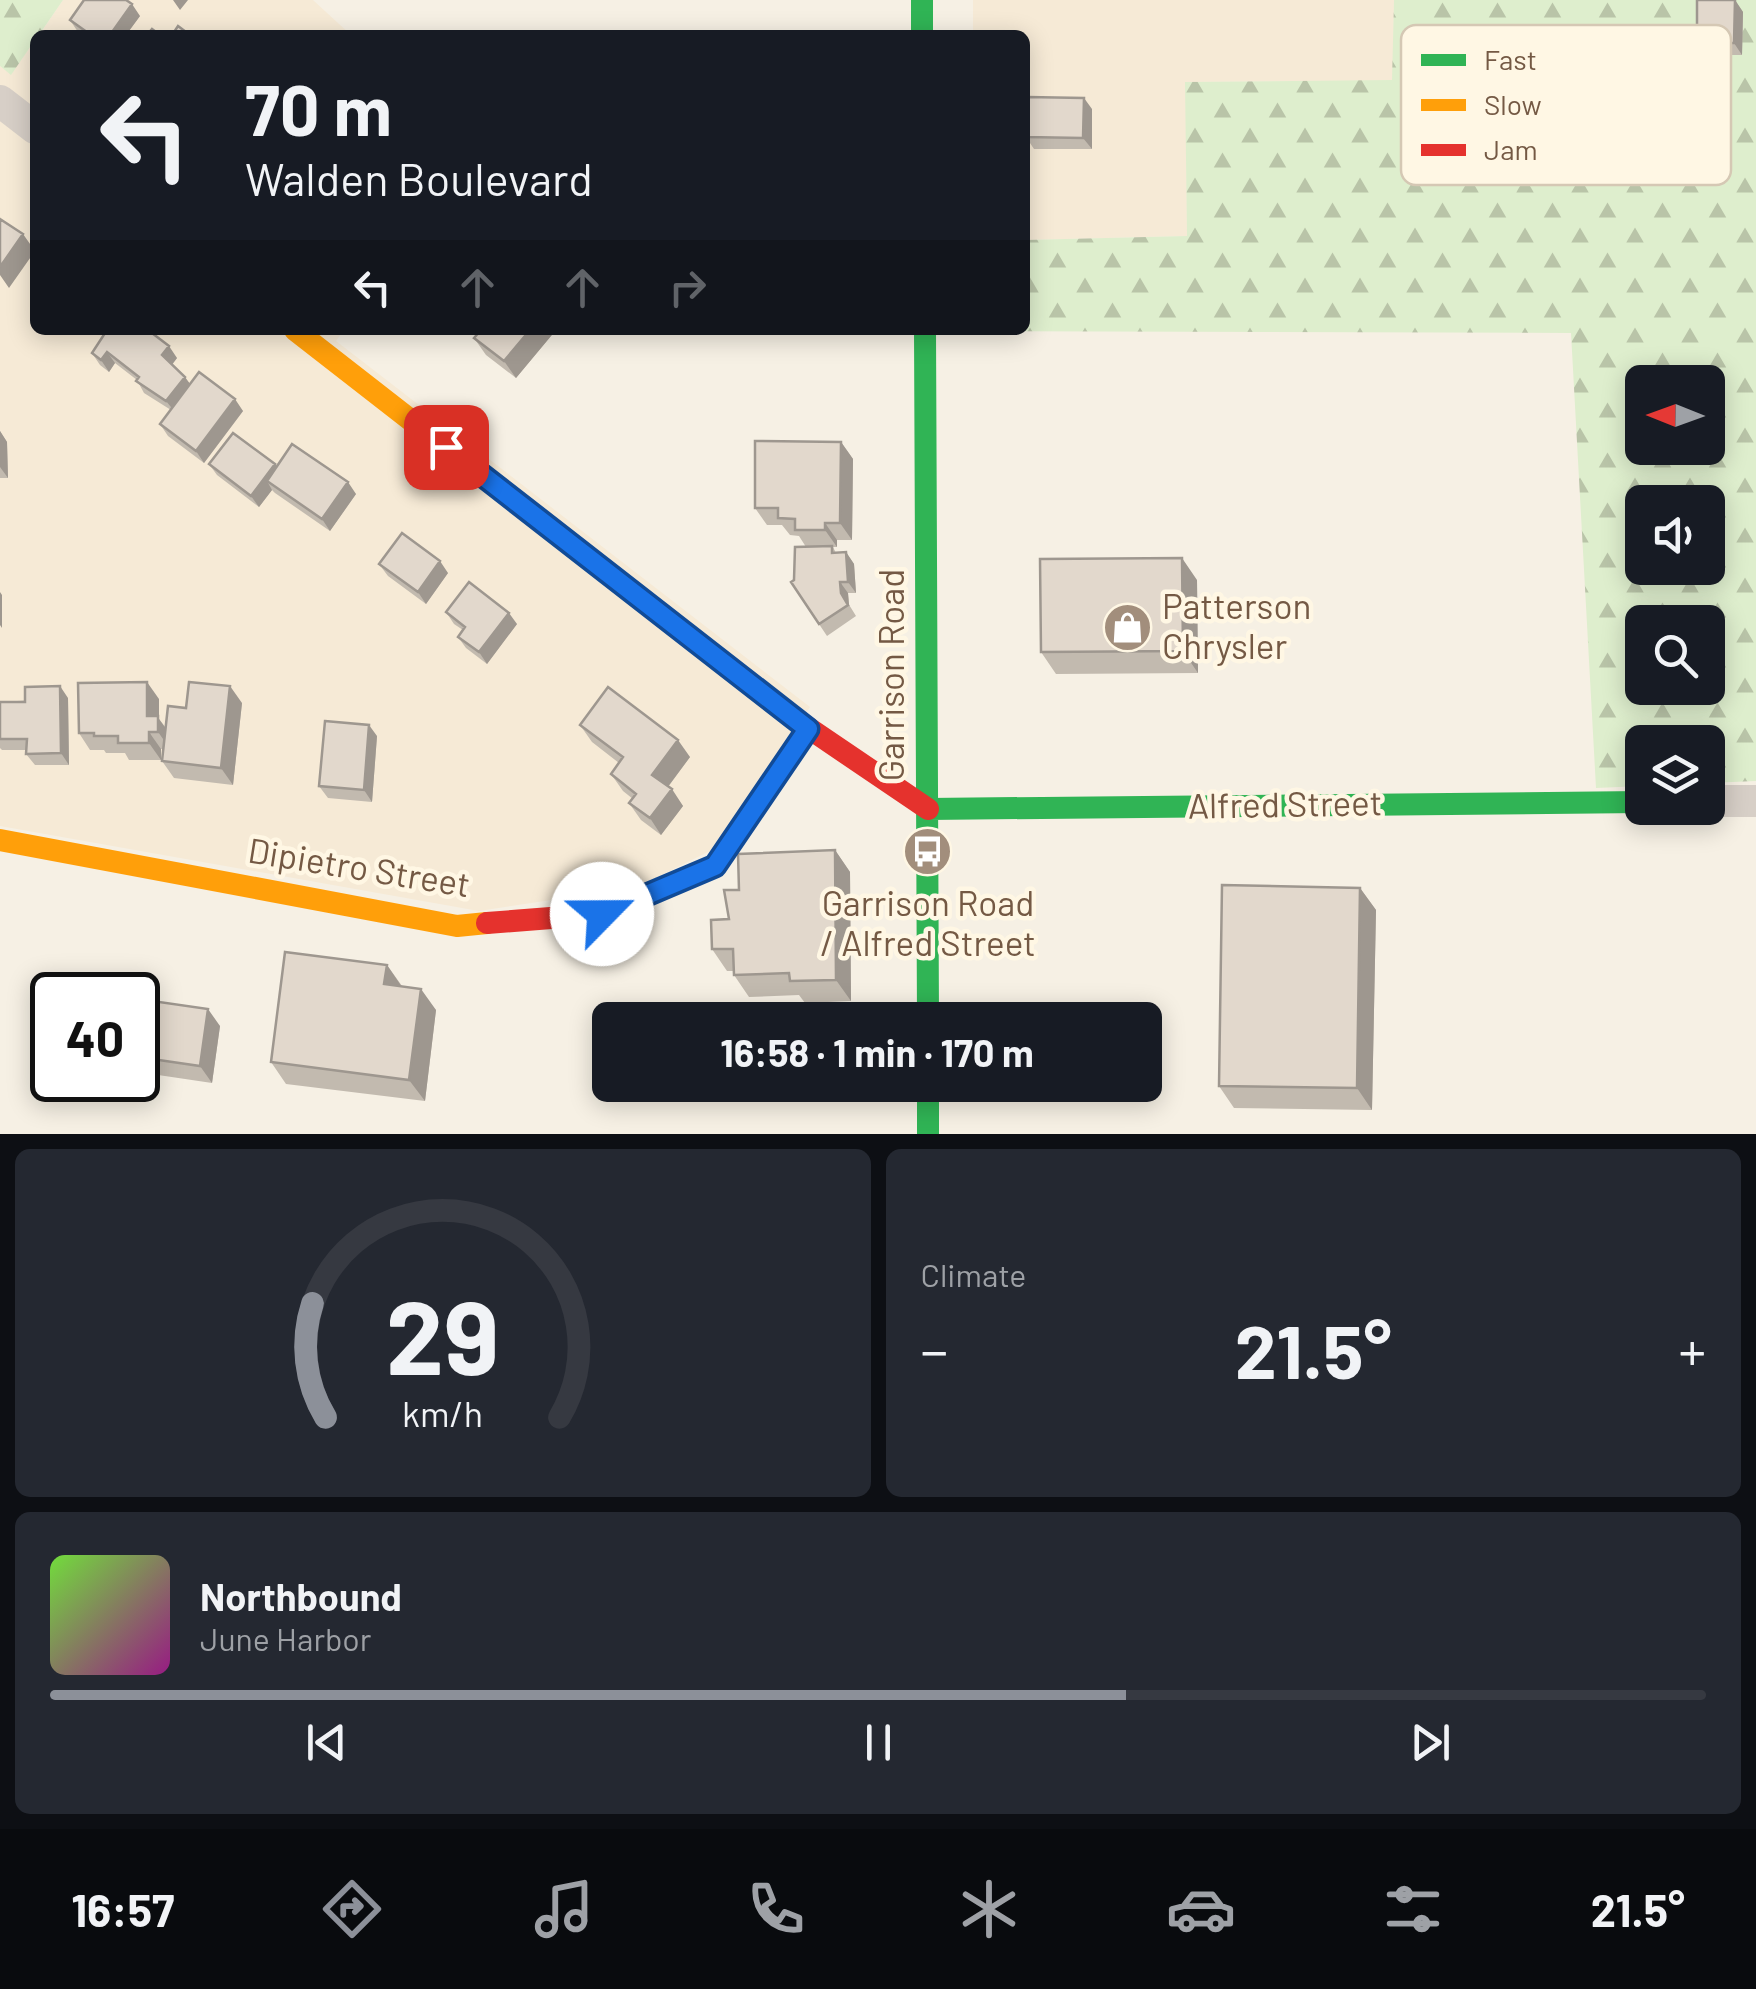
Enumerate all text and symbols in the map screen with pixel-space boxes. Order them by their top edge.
legend [1401,25,1731,185]
text: Fast [1484,42,1537,76]
text: 70 m [245,66,392,150]
icon: left [80,70,210,200]
text: Slow [1484,87,1542,121]
text: Jam [1484,132,1538,166]
text: Walden Boulevard [245,151,593,205]
icon: left [345,260,400,315]
icon: ahead [450,260,505,315]
icon: ahead [555,260,610,315]
icon: right [660,260,715,315]
north arrow [1625,365,1725,465]
map controls [1625,365,1725,825]
pin [404,405,489,490]
icon: arrive [419,420,474,475]
button: sound [1625,485,1725,585]
street label: Garrison Road [869,569,911,781]
place label: Patterson Chrysler [1162,584,1311,666]
shop icon: Patterson Chrysler [1101,601,1153,653]
button: search [1625,605,1725,705]
button: layers [1625,725,1725,825]
street label: Alfred Street [1187,780,1383,826]
bus stop icon: Garrison Road / Alfred Street [902,826,954,878]
street label: Dipietro Street [245,828,473,904]
position arrow [550,862,654,966]
place label: Garrison Road / Alfred Street [820,881,1036,963]
speed limit sign: 40 [30,972,160,1102]
text: 16:58 · 1 min · 170 m [720,1029,1034,1075]
text: Climate [921,1255,1026,1293]
text: 29 [386,1271,499,1396]
text: 21.5° [1235,1304,1392,1394]
text: − [921,1316,948,1382]
text: + [1678,1316,1706,1382]
text: km/h [402,1391,483,1434]
text: Northbound [200,1573,402,1619]
text: June Harbor [200,1619,371,1657]
icon: previous [299,1715,354,1770]
icon: pause [851,1715,906,1770]
icon: next [1403,1715,1458,1770]
icon: directions [317,1874,387,1944]
icon: music [529,1874,599,1944]
icon: phone [741,1874,811,1944]
icon: climate [954,1874,1024,1944]
icon: car [1166,1874,1236,1944]
icon: filters [1378,1874,1448,1944]
text: 16:57 [71,1882,174,1936]
text: 21.5° [1591,1882,1685,1936]

